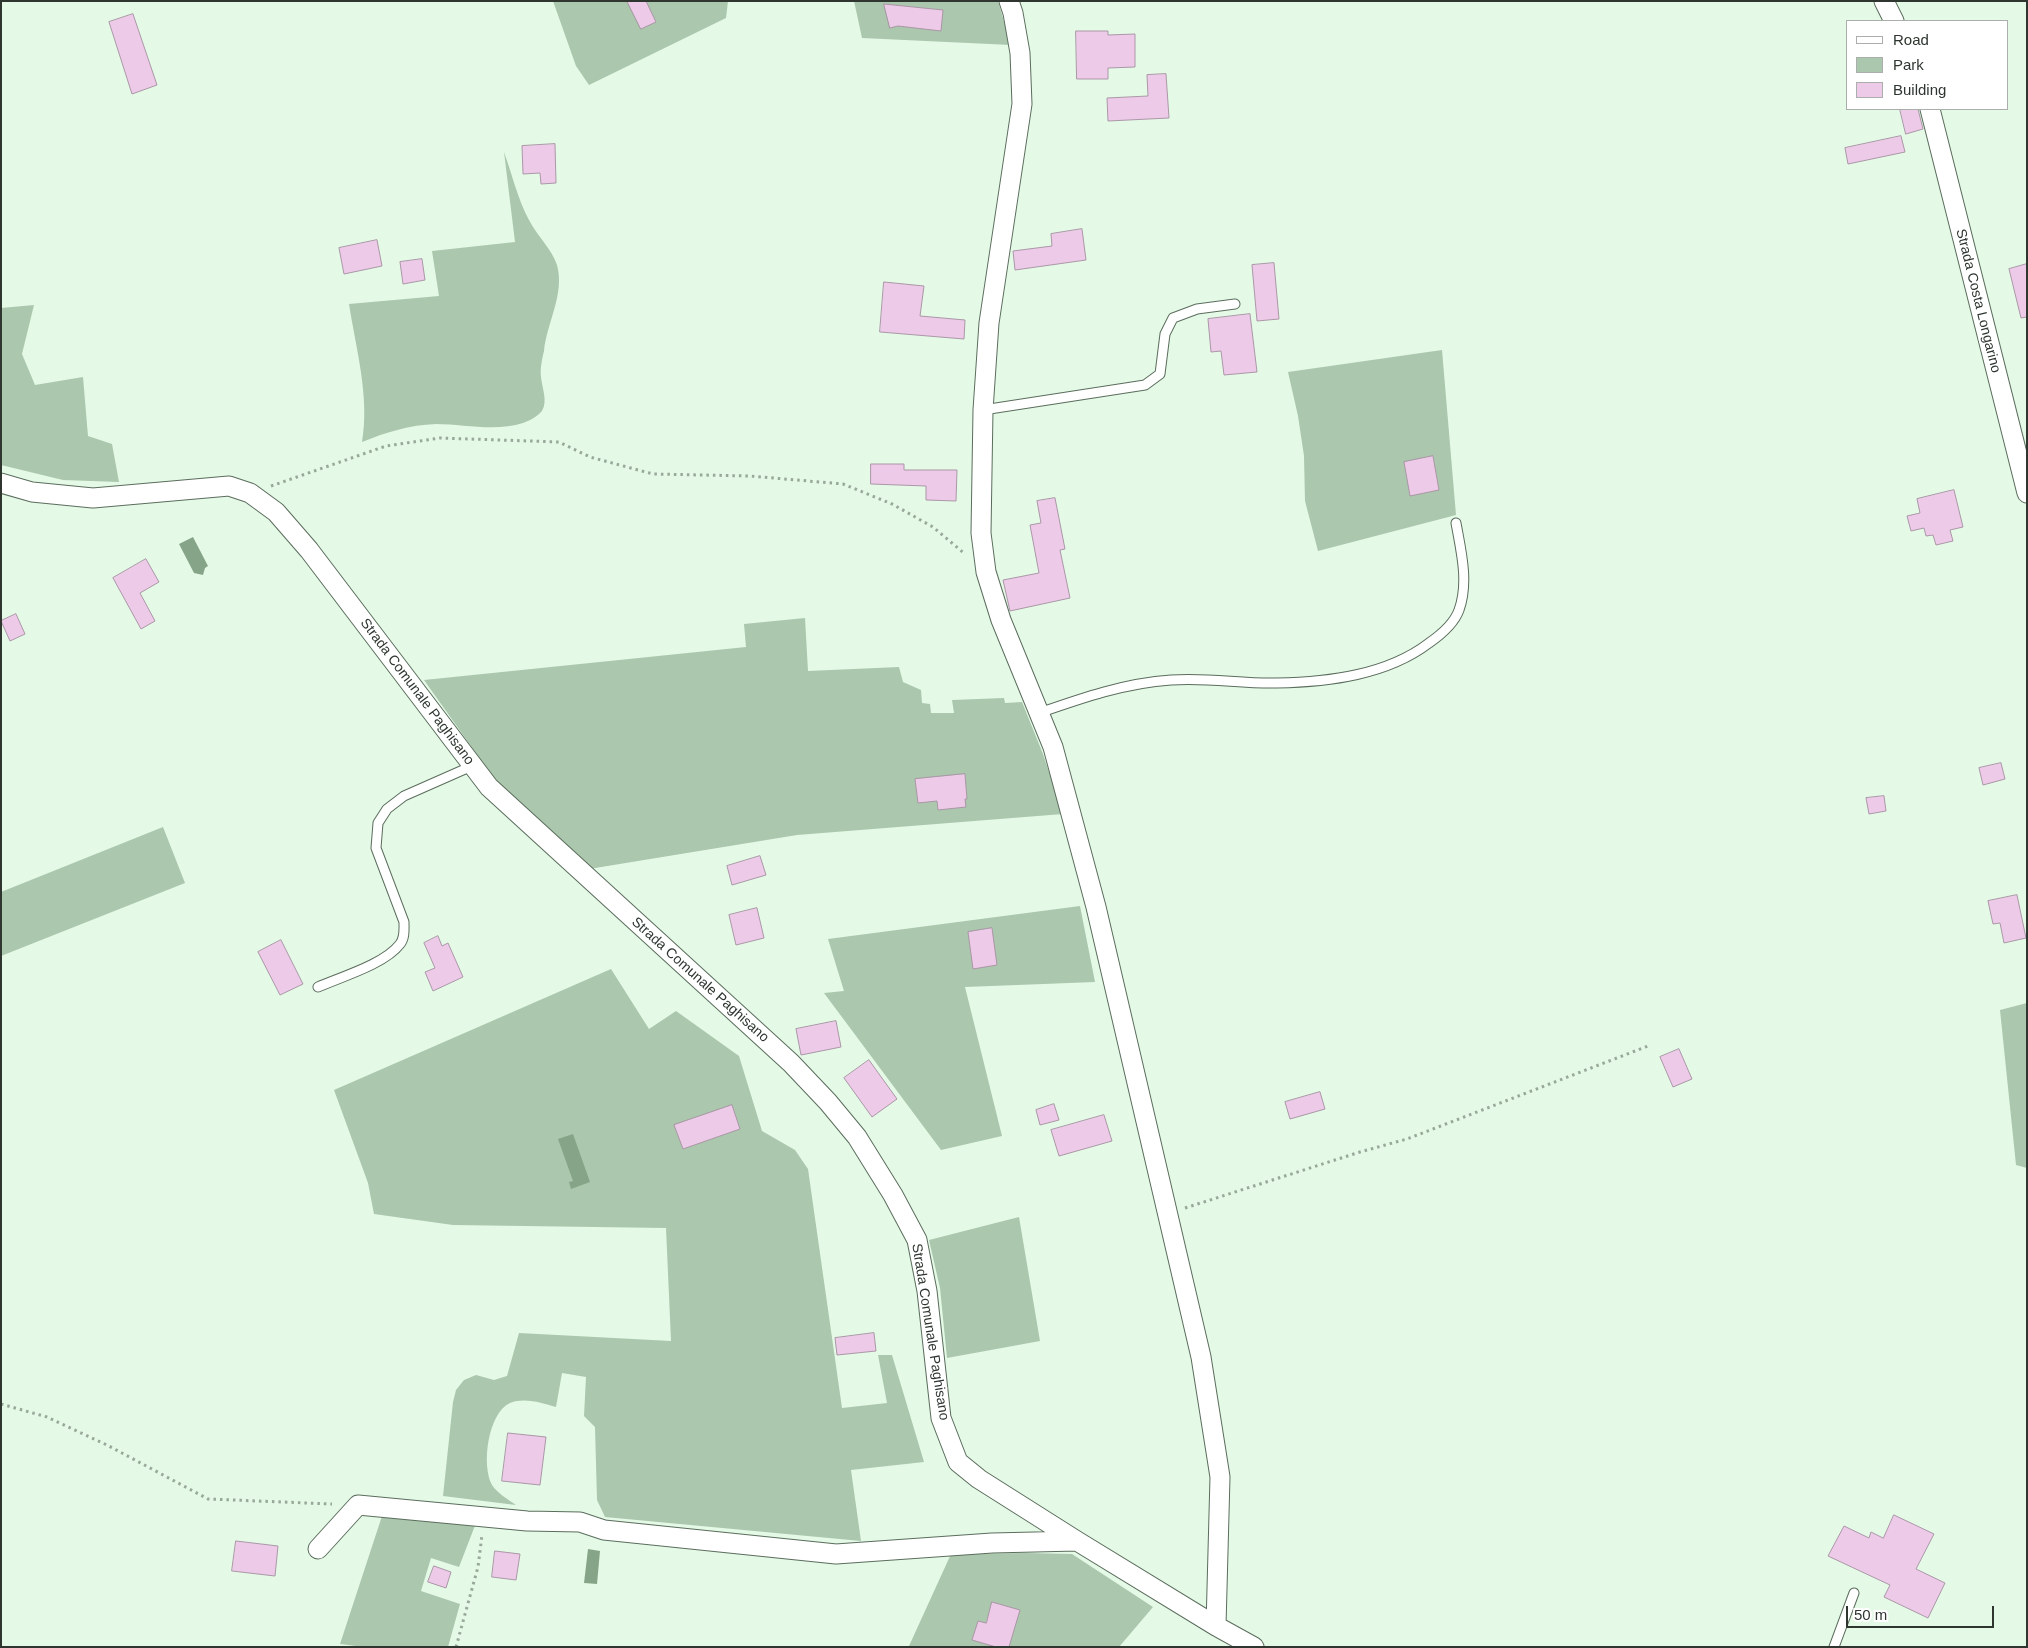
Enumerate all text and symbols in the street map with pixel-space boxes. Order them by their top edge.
legend [1846,20,2008,110]
text: Road [1893,31,1929,48]
text: Park [1893,56,1924,73]
text: Building [1893,81,1946,98]
street label: Strada Costa Longarino [1952,227,2004,375]
street label: Strada Comunale Paghisano [356,615,478,769]
street label: Strada Comunale Paghisano [628,914,772,1046]
street label: Strada Comunale Paghisano [908,1242,952,1422]
scale bar [1848,1596,1996,1628]
text: 50 m [1854,1606,1887,1623]

